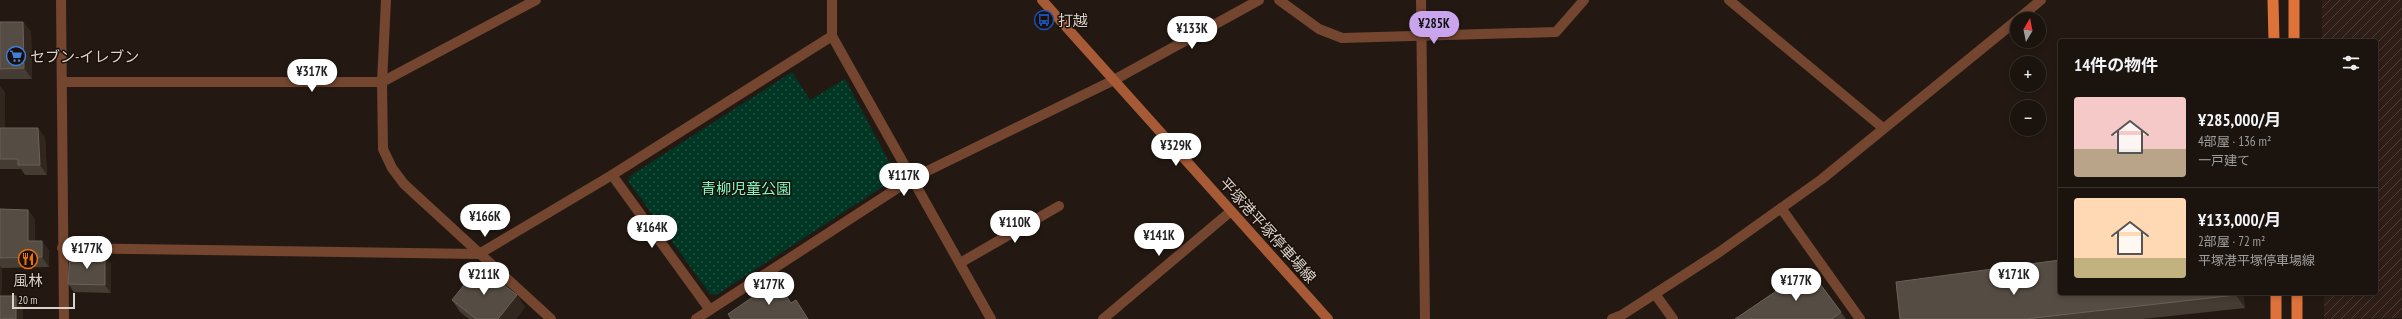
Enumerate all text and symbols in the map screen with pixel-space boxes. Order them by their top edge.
bus stop icon: 打越 [1033,9,1055,31]
place label: 打越 [1058,11,1088,30]
pin: ¥285K [1406,11,1462,45]
north arrow [2010,12,2046,48]
map controls [2010,12,2046,136]
text: ¥285K [1418,15,1450,32]
pin: ¥133K [1164,16,1220,50]
text: ¥133K [1176,20,1208,37]
supermarket icon: セブン-イレブン [5,45,27,67]
place label: セブン-イレブン [30,47,139,66]
icon: filters [2340,52,2362,74]
text: 14件の物件 [2074,54,2158,76]
button: + [2010,56,2046,92]
pin: ¥317K [284,59,340,93]
text: ¥317K [296,63,328,80]
button: − [2010,100,2046,136]
text: ¥285,000/月 [2198,109,2282,131]
icon: home [2106,113,2154,161]
pin: ¥329K [1148,133,1204,167]
text: 4部屋 · 136 m² [2198,133,2271,150]
text: ¥329K [1160,137,1192,154]
text: 一戸建て [2198,152,2250,169]
pin: ¥117K [876,163,932,197]
text: ¥117K [888,167,920,184]
street label: 平塚港平塚停車場線 [1216,173,1320,287]
park label: 青柳児童公園 [701,179,791,198]
pin: ¥166K [457,204,513,238]
text: ¥166K [469,208,501,225]
text: ¥133,000/月 [2198,209,2282,231]
pin: ¥110K [987,210,1043,244]
text: ¥110K [999,214,1031,231]
icon: home [2106,214,2154,262]
pin: ¥164K [624,215,680,249]
text: ¥164K [636,219,668,236]
pin: ¥141K [1131,223,1187,257]
text: ¥141K [1143,227,1175,244]
text: 2部屋 · 72 m² [2198,233,2265,250]
pin: ¥177K [59,236,115,270]
text: ¥177K [71,240,103,257]
restaurant icon: 風林 [17,248,39,270]
text: 平塚港平塚停車場線 [2198,252,2315,269]
pin: ¥211K [456,262,512,296]
pin: ¥171K [1986,262,2042,296]
text: ¥211K [468,266,500,283]
text: ¥171K [1998,266,2030,283]
pin: ¥177K [1768,268,1824,302]
place label: 風林 [13,271,43,290]
pin: ¥177K [741,272,797,306]
text: ¥177K [1780,272,1812,289]
text: ¥177K [753,276,785,293]
scale bar [12,291,75,310]
text: 20 m [18,293,37,307]

